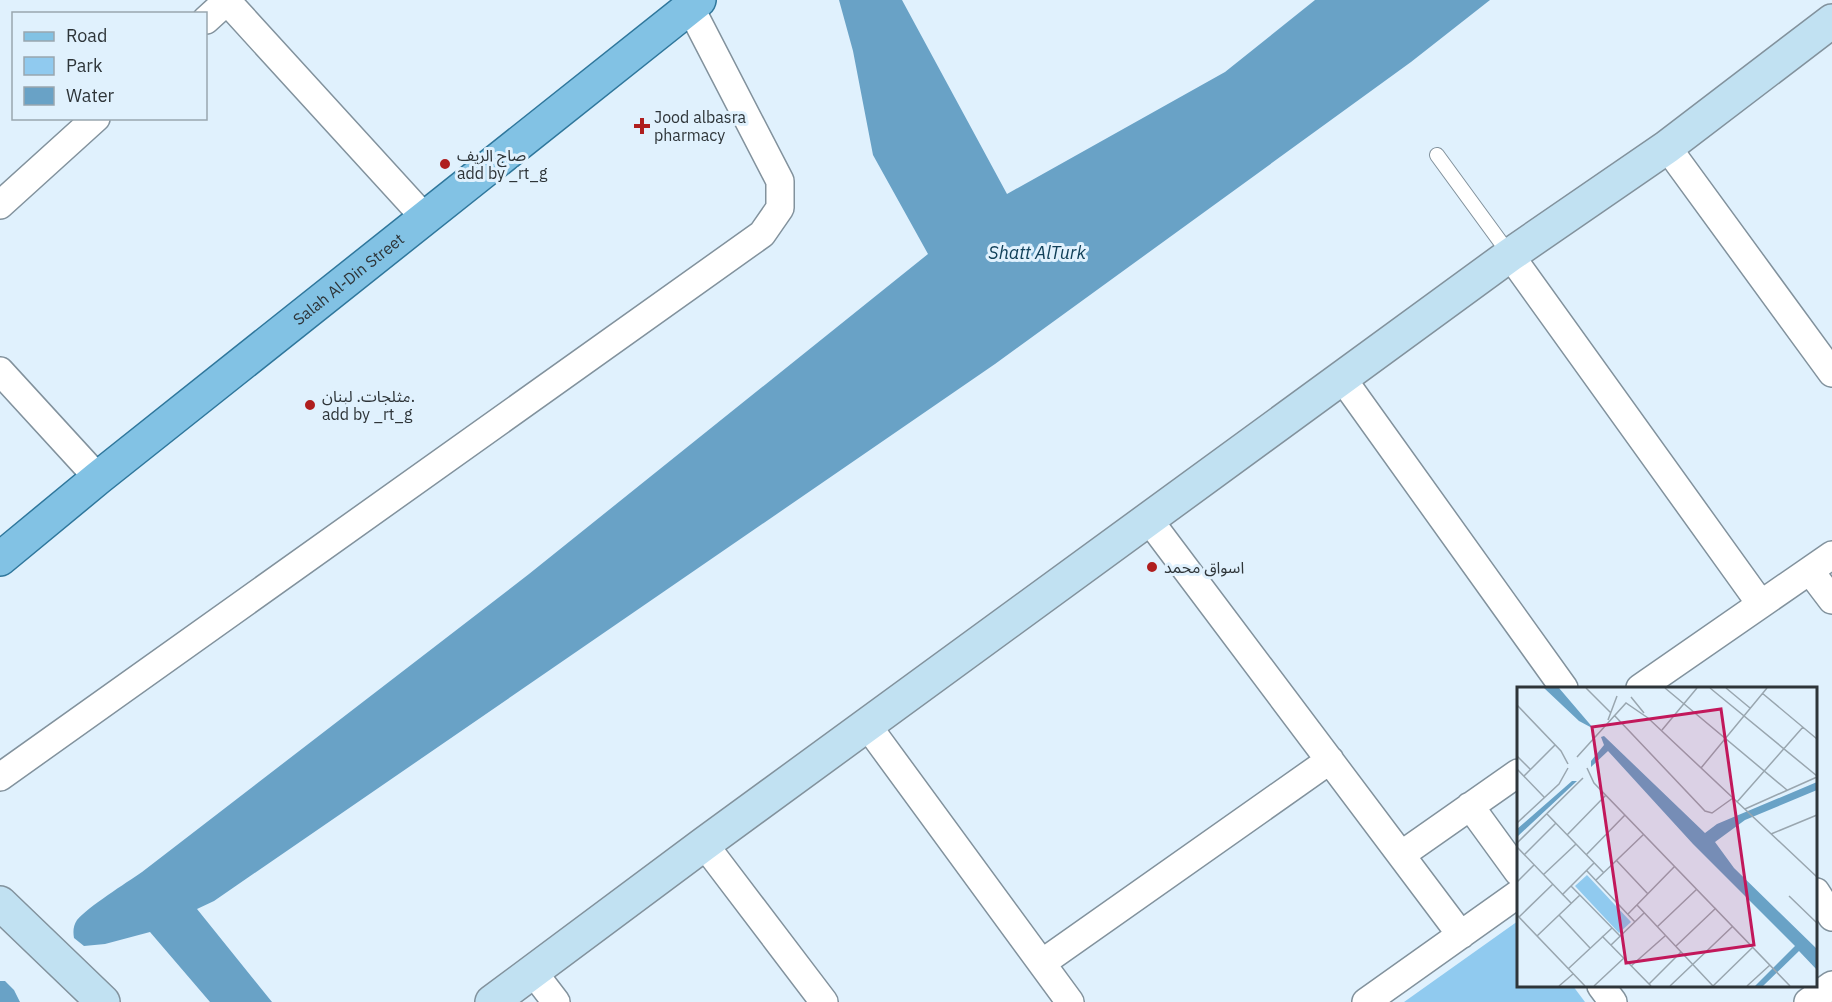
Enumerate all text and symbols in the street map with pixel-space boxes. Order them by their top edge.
legend [12,12,207,120]
text: Road [66,24,107,47]
text: Park [66,54,103,77]
text: Water [66,84,115,107]
place label: Jood albasra pharmacy [654,107,746,145]
marker: Jood albasra pharmacy [635,119,649,133]
place label: صاج الريف add by _rt_g [457,145,548,183]
marker: صاج الريف add by _rt_g [438,157,452,171]
street label: Salah Al-Din Street [289,229,408,329]
water label: Shatt AlTurk [988,241,1086,264]
place label: مثلجات. لبنان. add by _rt_g [322,386,415,424]
marker: مثلجات. لبنان. add by _rt_g [303,398,317,412]
place label: اسواق محمد [1164,557,1244,577]
marker: اسواق محمد [1145,560,1159,574]
inset map [1517,687,1817,987]

